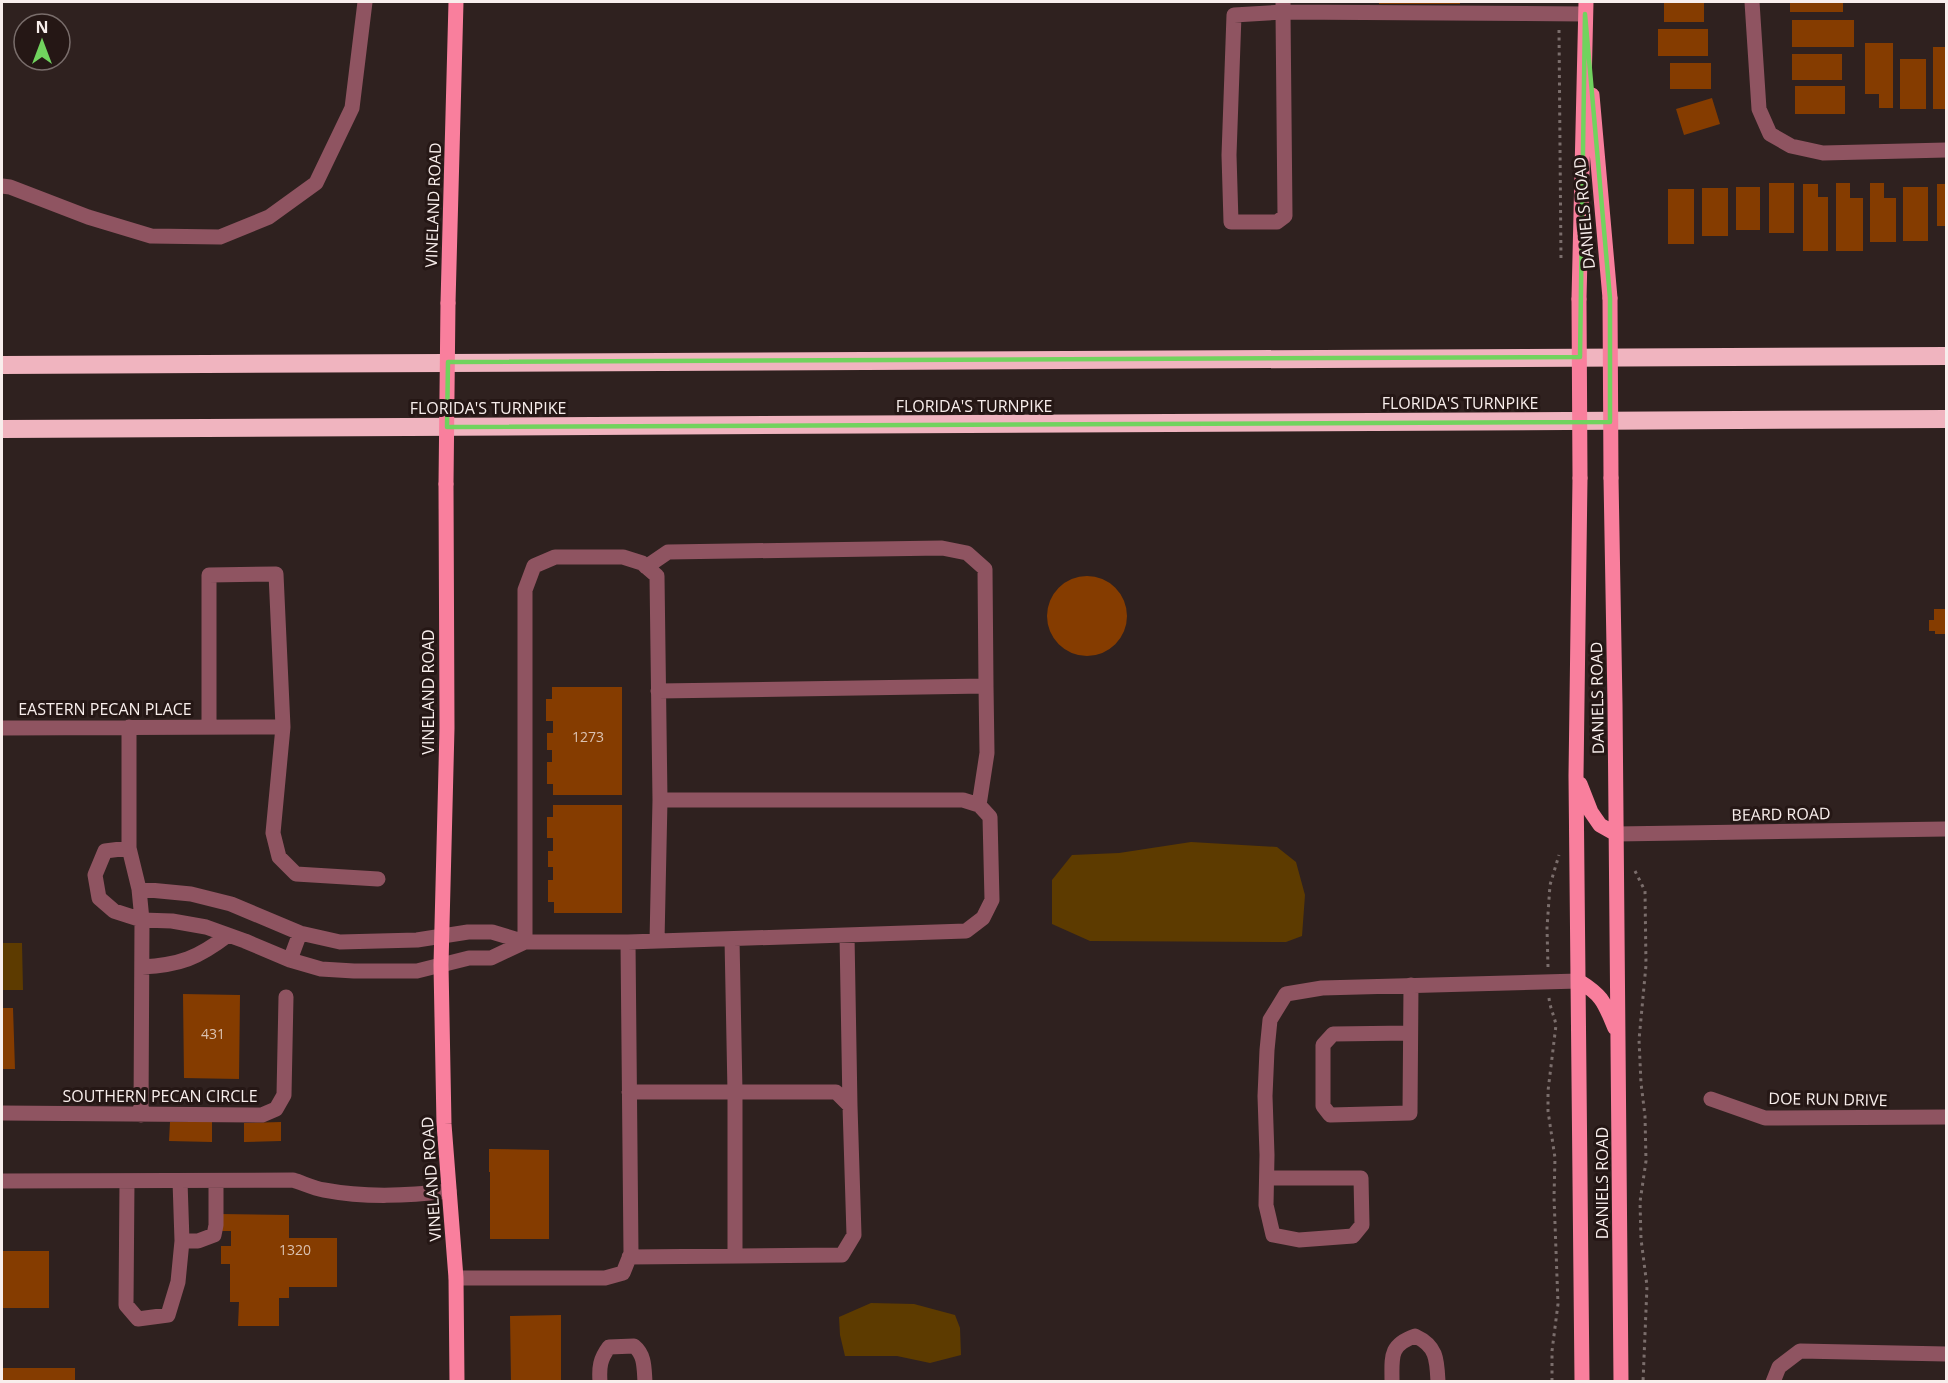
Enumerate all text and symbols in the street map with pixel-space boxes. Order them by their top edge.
north arrow [12,12,72,72]
text: N [35,16,49,38]
street label: VINELAND ROAD [420,142,446,268]
street label: DANIELS ROAD [1568,156,1600,270]
street label: FLORIDA'S TURNPIKE [1382,392,1538,414]
street label: FLORIDA'S TURNPIKE [896,395,1052,417]
street label: FLORIDA'S TURNPIKE [410,397,566,419]
street label: VINELAND ROAD [417,629,439,755]
street label: DANIELS ROAD [1585,642,1609,754]
street label: EASTERN PECAN PLACE [18,698,192,720]
house number: 1273 [572,727,604,746]
street label: BEARD ROAD [1731,802,1831,826]
house number: 431 [201,1024,225,1043]
street label: SOUTHERN PECAN CIRCLE [62,1085,258,1107]
street label: DOE RUN DRIVE [1768,1087,1888,1111]
street label: VINELAND ROAD [416,1116,446,1242]
street label: DANIELS ROAD [1591,1127,1613,1239]
house number: 1320 [279,1240,311,1259]

